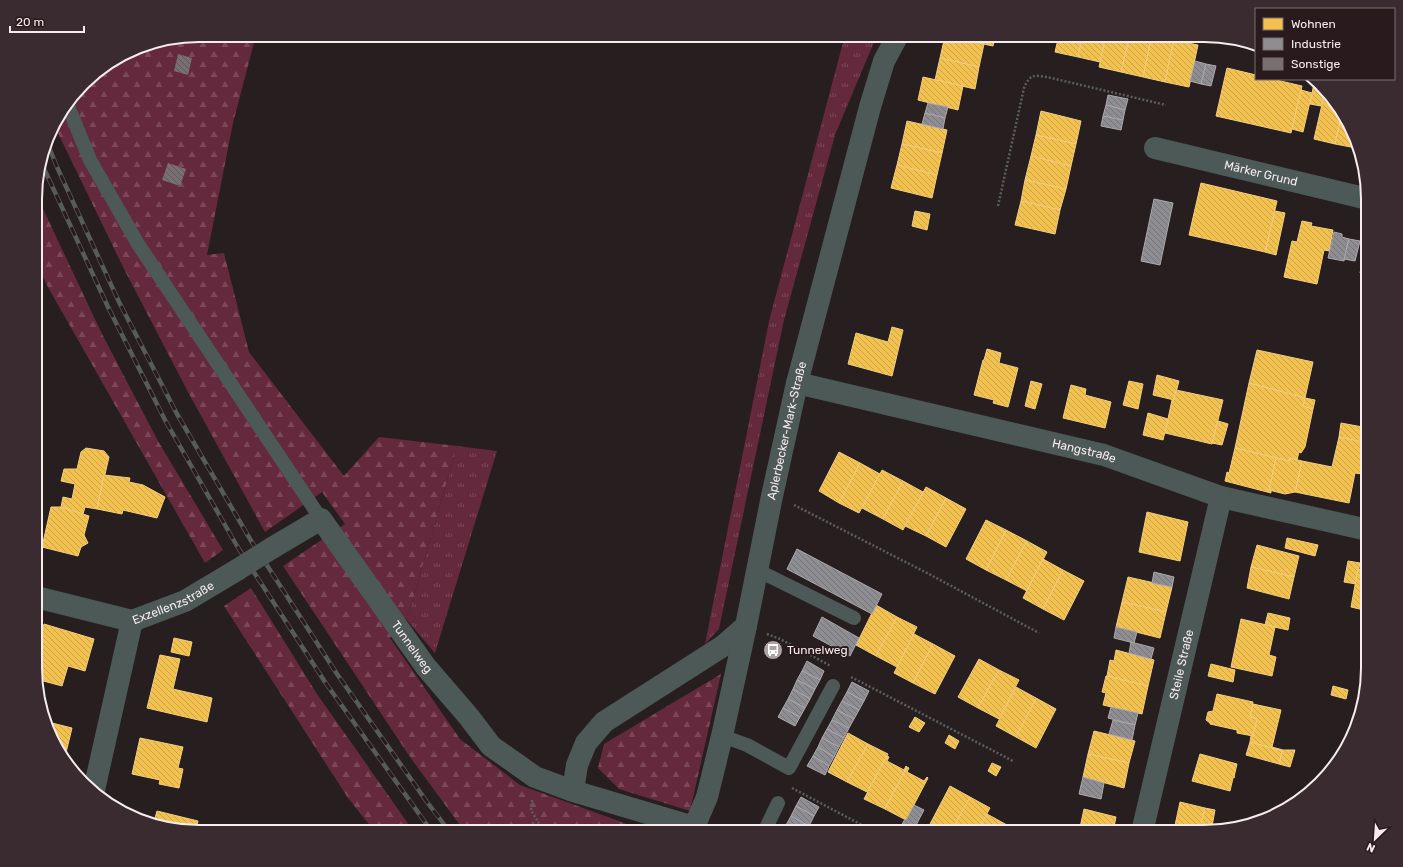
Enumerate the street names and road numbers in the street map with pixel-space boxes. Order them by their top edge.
street label: Märker Grund [1223,158,1299,189]
street label: Aplerbecker-Mark-Straße [764,360,809,501]
street label: Hangstraße [1051,436,1118,466]
street label: Exzellenzstraße [130,578,217,627]
street label: Tunnelweg [389,618,435,676]
street label: Steile Straße [1166,628,1197,701]

